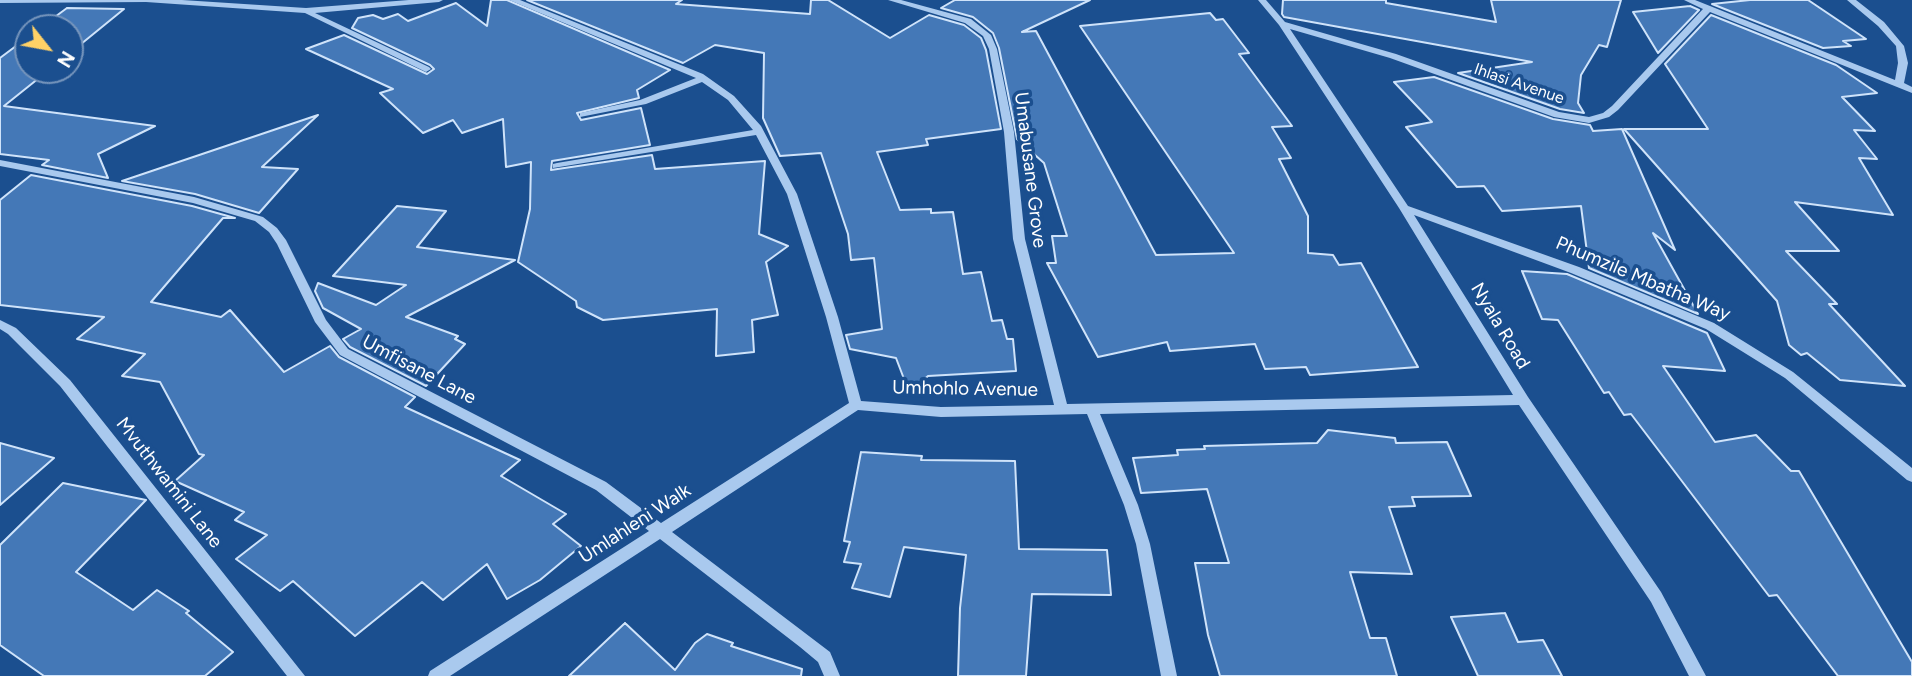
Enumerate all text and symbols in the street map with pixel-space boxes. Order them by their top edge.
north arrow [14,14,84,84]
text: N [52,47,79,71]
street label: Ihlasi Avenue [1471,60,1567,108]
street label: Umabusane Grove [1009,91,1051,249]
street label: Phumzile Mbatha Way [1552,232,1734,326]
street label: Nyala Road [1465,279,1535,373]
street label: Umfisane Lane [358,330,480,410]
street label: Umhohlo Avenue [892,376,1038,402]
street label: Mvuthwamini Lane [111,413,227,553]
street label: Umlahleni Walk [575,479,695,569]

